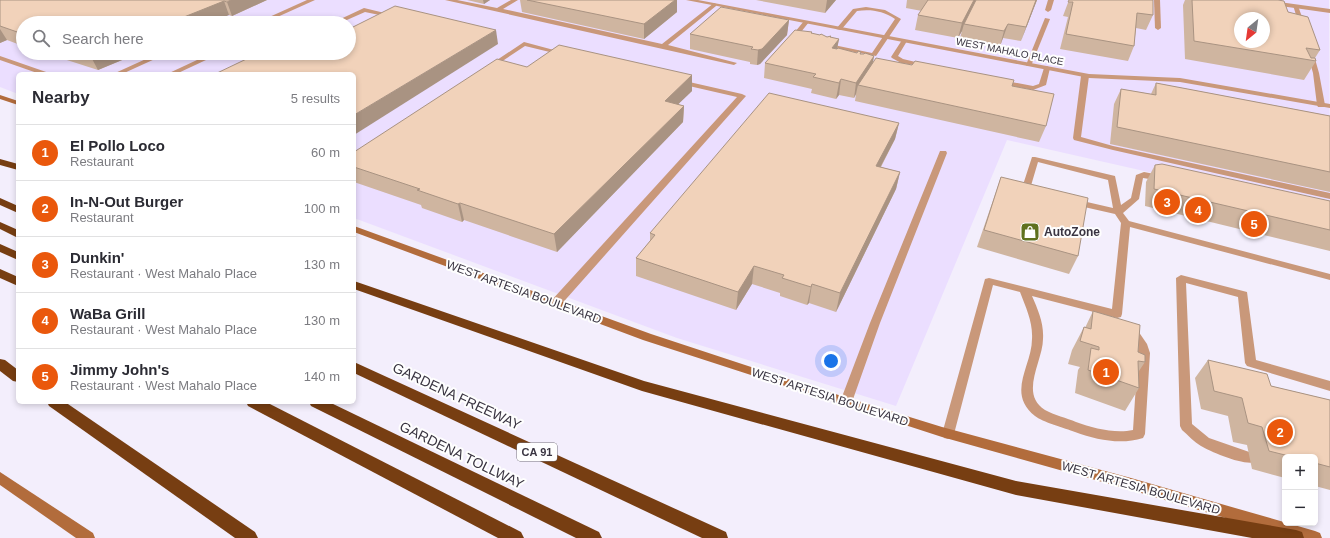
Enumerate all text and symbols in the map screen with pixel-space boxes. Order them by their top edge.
north arrow [1234,12,1270,48]
search box [16,16,356,60]
icon: search [30,27,52,49]
text: Search here [62,30,144,47]
street label: WEST MAHALO PLACE [955,36,1065,67]
text: Nearby [32,88,90,107]
text: 5 results [291,91,340,106]
text: El Pollo Loco [70,137,165,154]
text: 1 [41,145,49,160]
text: 60 m [311,145,340,160]
text: Restaurant [70,154,134,169]
pin: 3 [1154,187,1180,217]
text: In-N-Out Burger [70,193,183,210]
pin: 4 [1185,195,1211,225]
text: 2 [41,201,49,216]
text: 100 m [304,201,340,216]
pin: 5 [1241,209,1267,239]
text: Restaurant [70,210,134,225]
shop icon: AutoZone [1019,221,1041,243]
place label: AutoZone [1044,225,1100,239]
text: Dunkin' [70,249,124,266]
text: 3 [41,257,49,272]
text: 130 m [304,257,340,272]
street label: WEST ARTESIA BOULEVARD [445,257,604,327]
text: Restaurant · West Mahalo Place [70,266,257,281]
text: WaBa Grill [70,305,145,322]
text: 4 [41,313,49,328]
text: 130 m [304,313,340,328]
text: Restaurant · West Mahalo Place [70,322,257,337]
your location [821,351,841,371]
pin: 1 [1093,357,1119,387]
street label: GARDENA FREEWAY [390,359,524,433]
text: Jimmy John's [70,361,169,378]
street label: WEST ARTESIA BOULEVARD [750,365,910,429]
text: 5 [41,369,49,384]
text: 140 m [304,369,340,384]
text: Restaurant · West Mahalo Place [70,378,257,393]
pin: 2 [1267,417,1293,447]
street label: GARDENA TOLLWAY [397,418,527,492]
road number: CA 91 [517,443,557,461]
map controls [1282,454,1318,526]
button: + [1282,454,1318,490]
street label: WEST ARTESIA BOULEVARD [1060,459,1222,517]
button: − [1282,490,1318,526]

